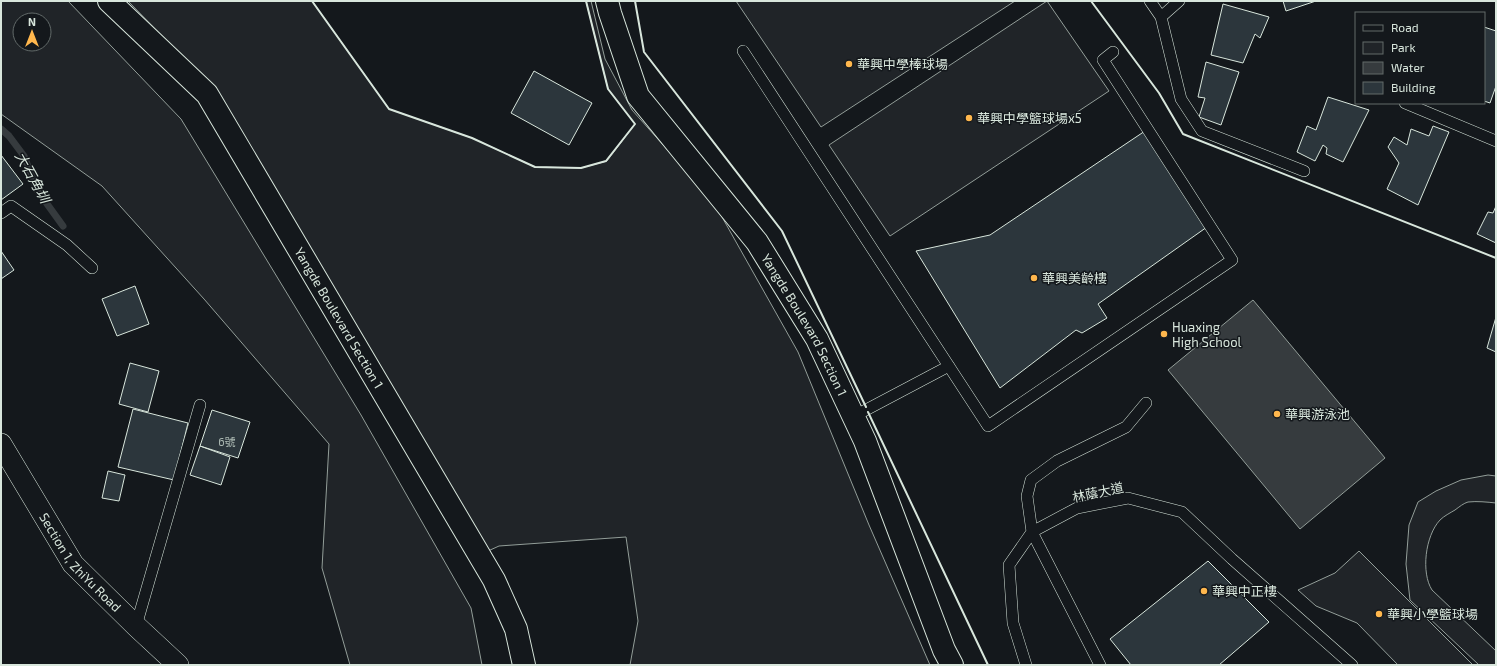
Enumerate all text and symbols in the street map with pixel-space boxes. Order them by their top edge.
north arrow [12,12,52,52]
legend [1355,12,1485,104]
text: N [28,15,36,28]
text: Road [1391,20,1419,34]
text: Park [1391,40,1416,54]
place label: 華興中學棒球場 [857,56,948,72]
marker: 華興中學棒球場 [844,59,854,69]
text: Water [1391,60,1425,74]
text: Building [1391,80,1436,94]
place label: 華興中學籃球場x5 [977,110,1082,126]
marker: 華興中學籃球場x5 [964,113,974,123]
water label: 大石角圳 [12,148,55,207]
street label: Yangde Boulevard Section 1 [291,244,387,391]
street label: Yangde Boulevard Section 1 [758,251,851,399]
place label: 華興美齡樓 [1042,270,1107,286]
marker: 華興美齡樓 [1029,273,1039,283]
place label: Huaxing High School [1172,319,1242,350]
marker: Huaxing High School [1159,329,1169,339]
place label: 華興游泳池 [1285,406,1350,422]
marker: 華興游泳池 [1272,409,1282,419]
house number: 6號 [218,435,236,448]
street label: 林蔭大道 [1071,479,1125,505]
street label: Section 1, ZhiYu Road [36,510,125,615]
place label: 華興中正樓 [1212,583,1277,599]
marker: 華興中正樓 [1199,586,1209,596]
place label: 華興小學籃球場 [1387,606,1478,622]
marker: 華興小學籃球場 [1374,609,1384,619]

